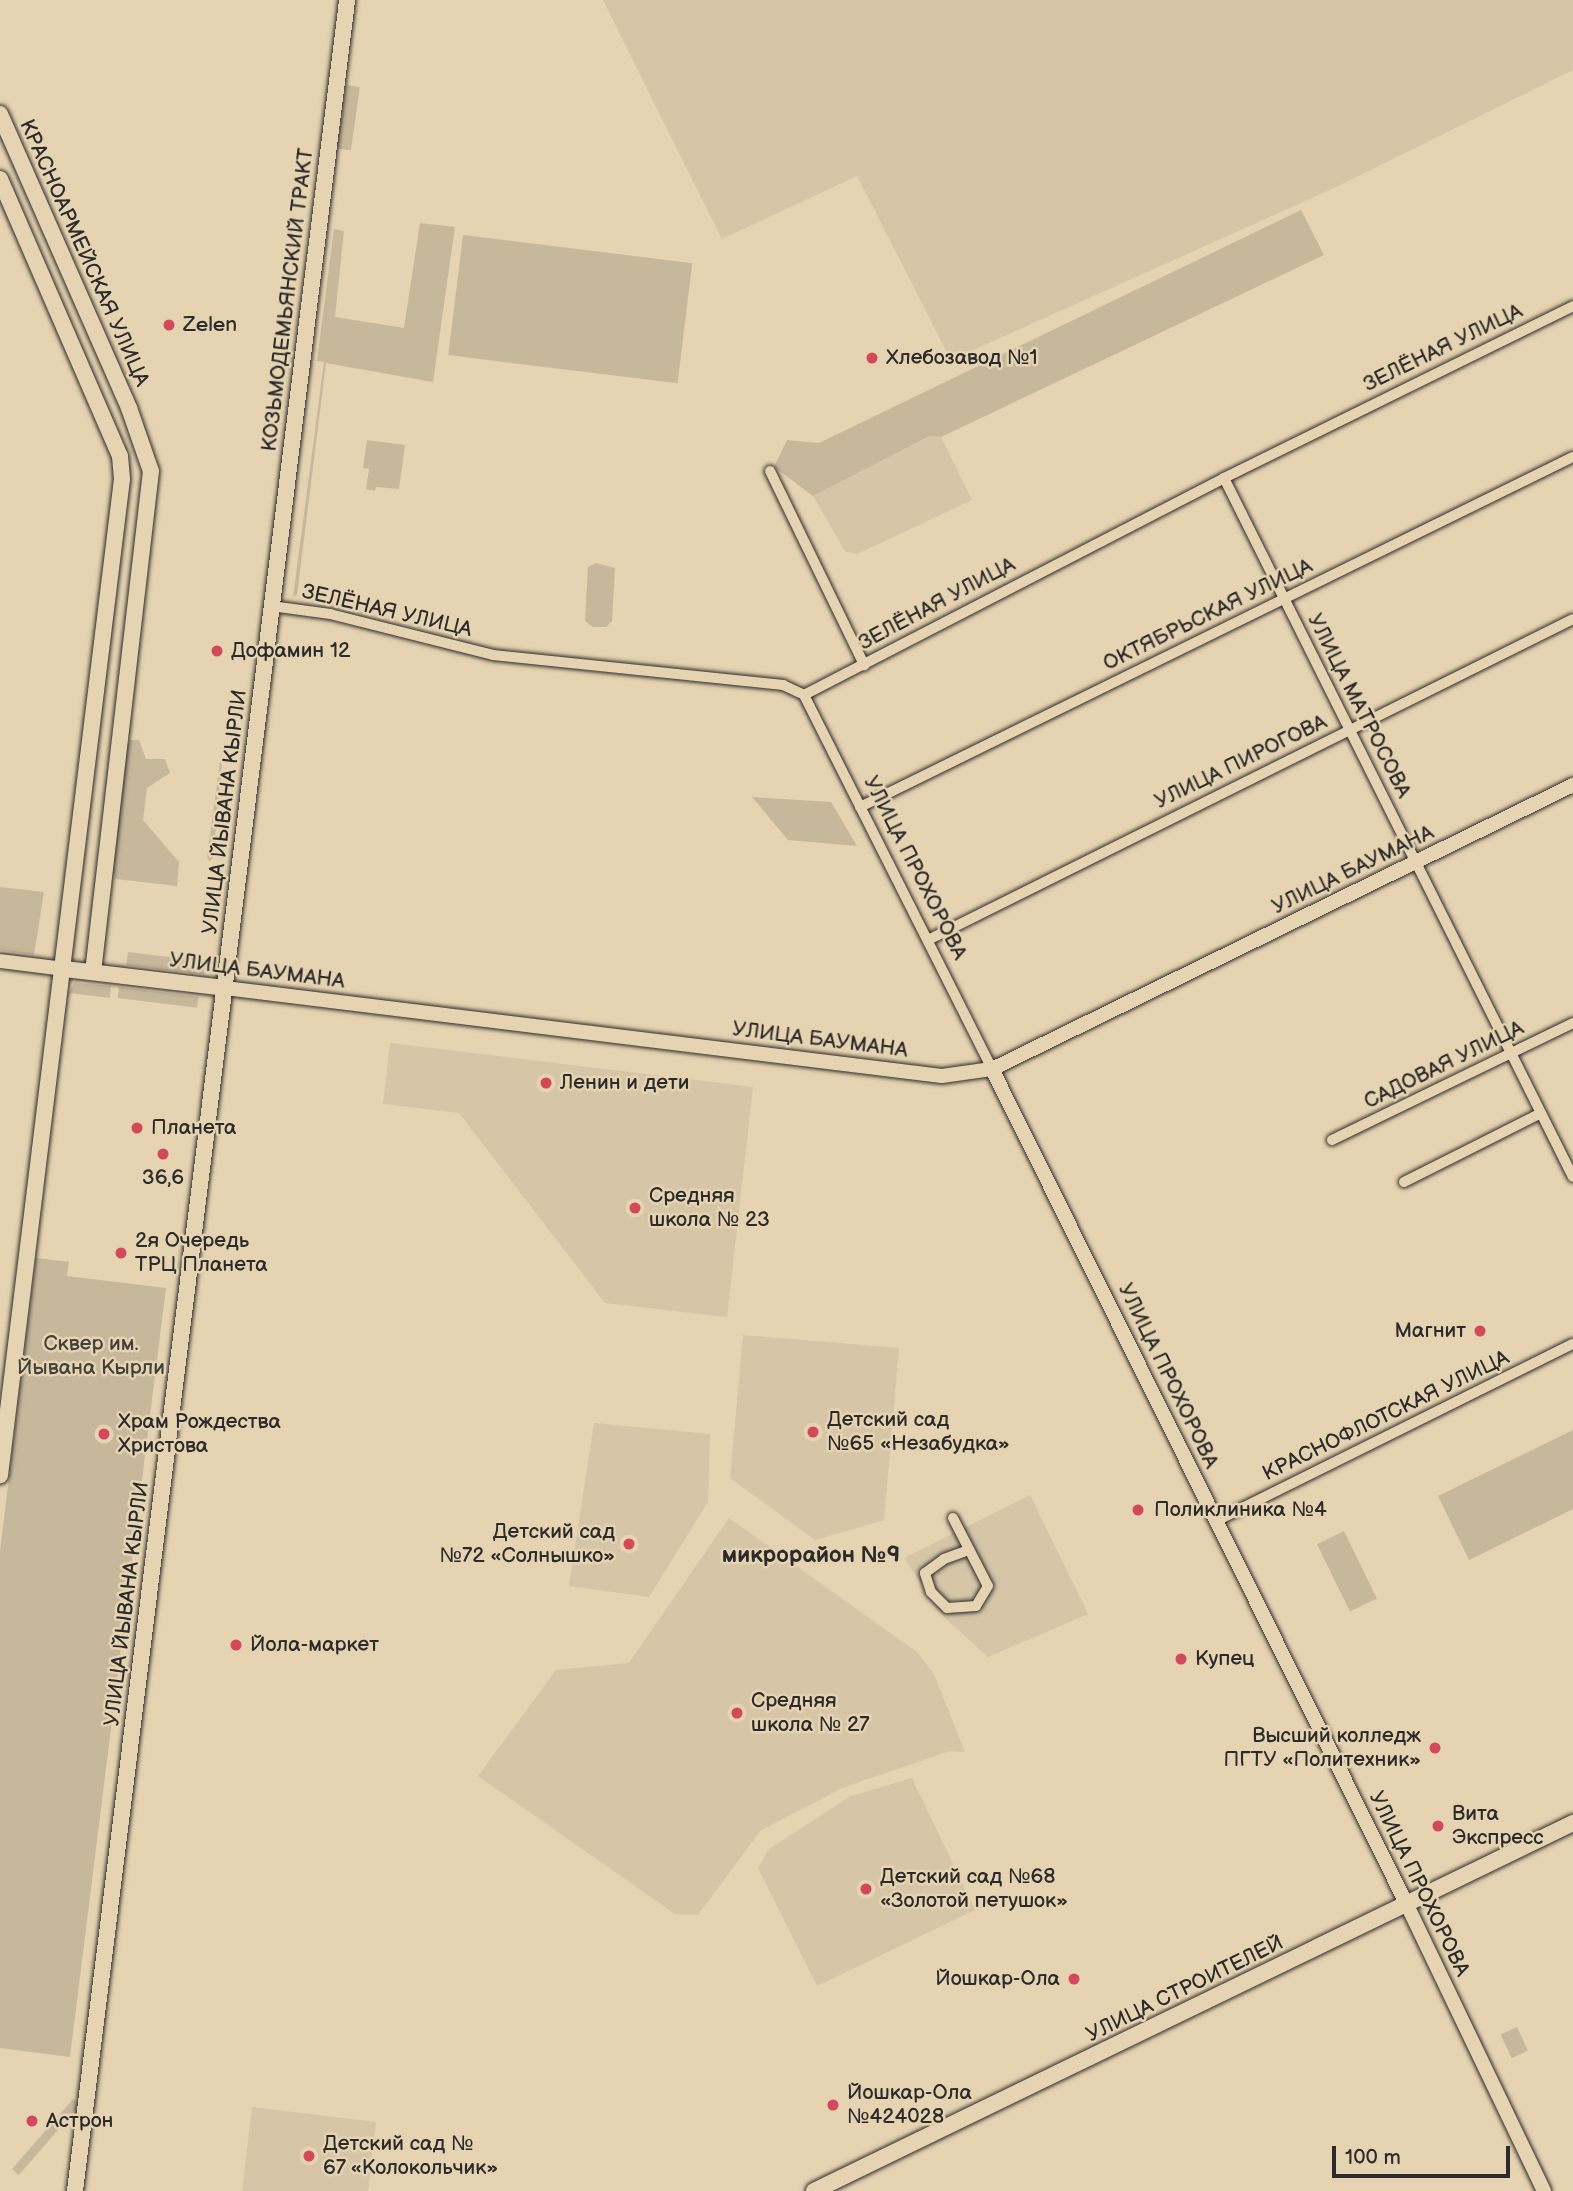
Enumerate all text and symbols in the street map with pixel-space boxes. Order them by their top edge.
street label: КРАСНОАРМЕЙСКАЯ УЛИЦА [14,116,154,390]
street label: КОЗЬМОДЕМЬЯНСКИЙ ТРАКТ [257,147,319,453]
street label: ЗЕЛЁНАЯ УЛИЦА [1359,299,1527,397]
place label: Zelen [183,312,237,338]
marker: Zelen [161,317,177,333]
place label: Хлебозавод №1 [886,345,1038,371]
marker: Хлебозавод №1 [864,350,880,366]
street label: ЗЕЛЁНАЯ УЛИЦА [854,552,1020,656]
street label: ОКТЯБРЬСКАЯ УЛИЦА [1099,553,1317,677]
street label: ЗЕЛЁНАЯ УЛИЦА [300,579,474,643]
street label: УЛИЦА МАТРОСОВА [1302,610,1416,802]
place label: Дофамин 12 [231,638,350,664]
marker: Дофамин 12 [209,643,225,659]
street label: УЛИЦА ЙЫВАНА КЫРЛИ [197,688,253,936]
street label: УЛИЦА ПИРОГОВА [1151,709,1331,815]
street label: УЛИЦА ПРОХОРОВА [858,772,972,964]
street label: УЛИЦА БАУМАНА [1268,820,1438,920]
street label: УЛИЦА БАУМАНА [168,948,346,994]
street label: САДОВАЯ УЛИЦА [1360,1015,1528,1115]
street label: УЛИЦА БАУМАНА [731,1017,909,1063]
place label: Ленин и дети [560,1070,690,1096]
marker: Ленин и дети [538,1075,554,1091]
place label: Планета [151,1115,236,1141]
marker: Планета [129,1120,145,1136]
marker: 36,6 [155,1146,171,1162]
place label: 36,6 [142,1165,184,1191]
place label: Средняя школа № 23 [649,1183,770,1233]
marker: Средняя школа № 23 [627,1200,643,1216]
place label: 2я Очередь ТРЦ Планета [135,1228,268,1278]
marker: 2я Очередь ТРЦ Планета [113,1245,129,1261]
street label: УЛИЦА ПРОХОРОВА [1112,1279,1224,1473]
place label: Магнит [1394,1318,1466,1344]
marker: Магнит [1472,1323,1488,1339]
park label: Сквер им. Йывана Кырли [17,1331,165,1381]
street label: КРАСНОФЛОТСКАЯ УЛИЦА [1259,1345,1513,1487]
place label: Детский сад №65 «Незабудка» [827,1407,1010,1457]
place label: Храм Рождества Христова [118,1409,281,1459]
marker: Детский сад №65 «Незабудка» [805,1424,821,1440]
marker: Храм Рождества Христова [96,1426,112,1442]
street label: УЛИЦА ЙЫВАНА КЫРЛИ [99,1480,155,1728]
place label: Поликлиника №4 [1154,1497,1327,1523]
marker: Поликлиника №4 [1128,1500,1148,1520]
place label: Детский сад №72 «Солнышко» [439,1519,615,1569]
marker: Детский сад №72 «Солнышко» [621,1536,637,1552]
district label: микрорайон №9 [722,1541,900,1569]
place label: Йола-маркет [250,1632,379,1658]
marker: Йола-маркет [228,1637,244,1653]
place label: Купец [1195,1646,1254,1672]
marker: Купец [1173,1651,1189,1667]
place label: Средняя школа № 27 [751,1688,870,1738]
marker: Средняя школа № 27 [729,1705,745,1721]
place label: Высший колледж ПГТУ «Политехник» [1223,1723,1421,1773]
marker: Высший колледж ПГТУ «Политехник» [1427,1740,1443,1756]
street label: УЛИЦА ПРОХОРОВА [1363,1787,1475,1981]
place label: Вита Экспресс [1452,1801,1544,1851]
marker: Вита Экспресс [1430,1818,1446,1834]
place label: Детский сад №68 «Золотой петушок» [880,1864,1068,1914]
marker: Детский сад №68 «Золотой петушок» [858,1881,874,1897]
street label: УЛИЦА СТРОИТЕЛЕЙ [1082,1930,1288,2048]
place label: Йошкар-Ола [935,1966,1060,1992]
marker: Йошкар-Ола [1066,1971,1082,1987]
place label: Йошкар-Ола №424028 [847,2080,972,2130]
marker: Йошкар-Ола №424028 [825,2097,841,2113]
place label: Астрон [46,2108,113,2134]
marker: Астрон [24,2113,40,2129]
place label: Детский сад № 67 «Колокольчик» [323,2131,499,2181]
scale bar [1335,2132,1514,2176]
text: 100 m [1345,2145,1401,2170]
marker: Детский сад № 67 «Колокольчик» [301,2148,317,2164]

